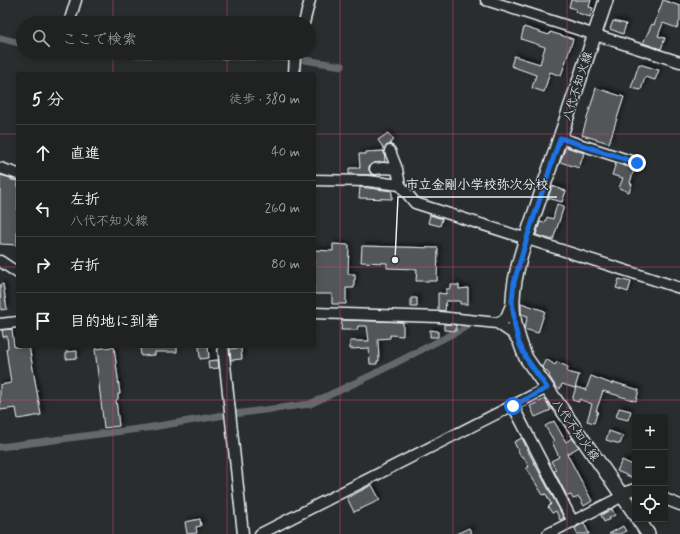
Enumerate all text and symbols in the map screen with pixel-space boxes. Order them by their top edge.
search box [16,16,316,60]
icon: search [30,27,52,49]
text: ここで検索 [62,30,137,50]
street label: 八代不知火線 [559,50,597,123]
text: 5 分 [32,89,64,111]
text: 徒歩 · 380 m [229,91,300,108]
icon: ahead [32,142,54,164]
text: 直進 [70,144,100,164]
text: 40 m [271,144,300,161]
route end [628,154,646,172]
callout: 市立金剛小学校弥次分校 [398,172,557,197]
text: 市立金剛小学校弥次分校 [405,177,549,194]
text: 左折 [70,190,100,210]
icon: left [32,198,54,220]
text: 260 m [265,200,300,217]
text: 八代不知火線 [70,213,148,230]
icon: right [32,254,54,276]
text: 右折 [70,256,100,276]
text: 80 m [271,256,300,273]
icon: arrive [32,310,54,332]
text: 目的地に到着 [70,312,160,332]
street label: 八代不知火線 [548,396,602,465]
route start [504,397,522,415]
map controls [632,414,668,522]
button: + [632,414,668,450]
button: − [632,450,668,486]
button: locate [632,486,668,522]

